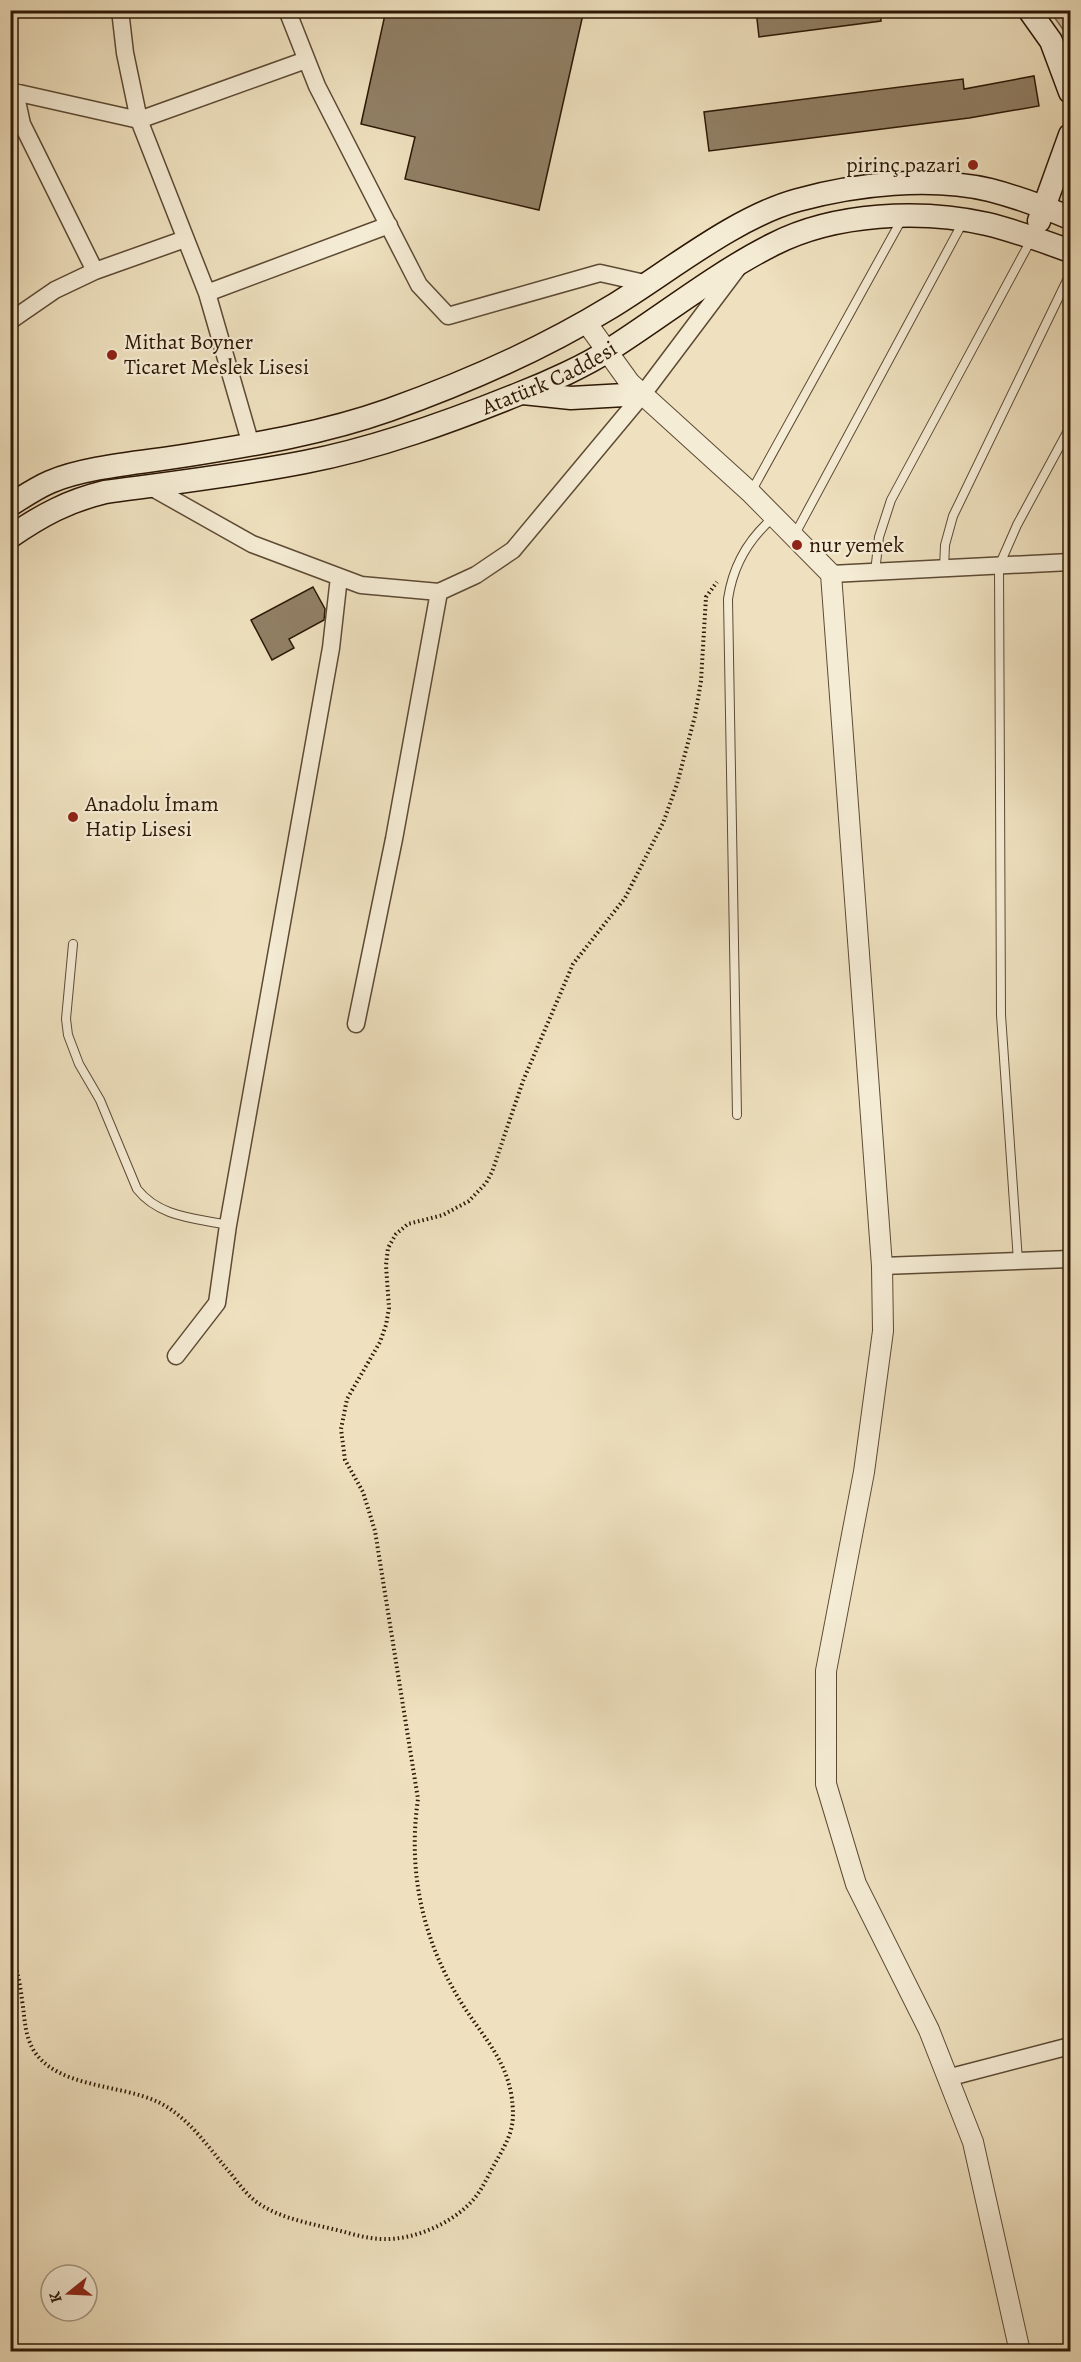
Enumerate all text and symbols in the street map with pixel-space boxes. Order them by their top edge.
place label: pirinç pazari [846,150,961,180]
marker: pirinç pazari [966,158,980,172]
place label: Mithat Boyner Ticaret Meslek Lisesi [124,327,309,382]
street label: Atatürk Caddesi [477,334,623,422]
marker: Mithat Boyner Ticaret Meslek Lisesi [105,348,119,362]
place label: nur yemek [809,530,904,560]
marker: nur yemek [790,538,804,552]
place label: Anadolu İmam Hatip Lisesi [84,789,219,844]
marker: Anadolu İmam Hatip Lisesi [66,810,80,824]
north arrow [39,2263,99,2323]
text: K [43,2288,68,2306]

